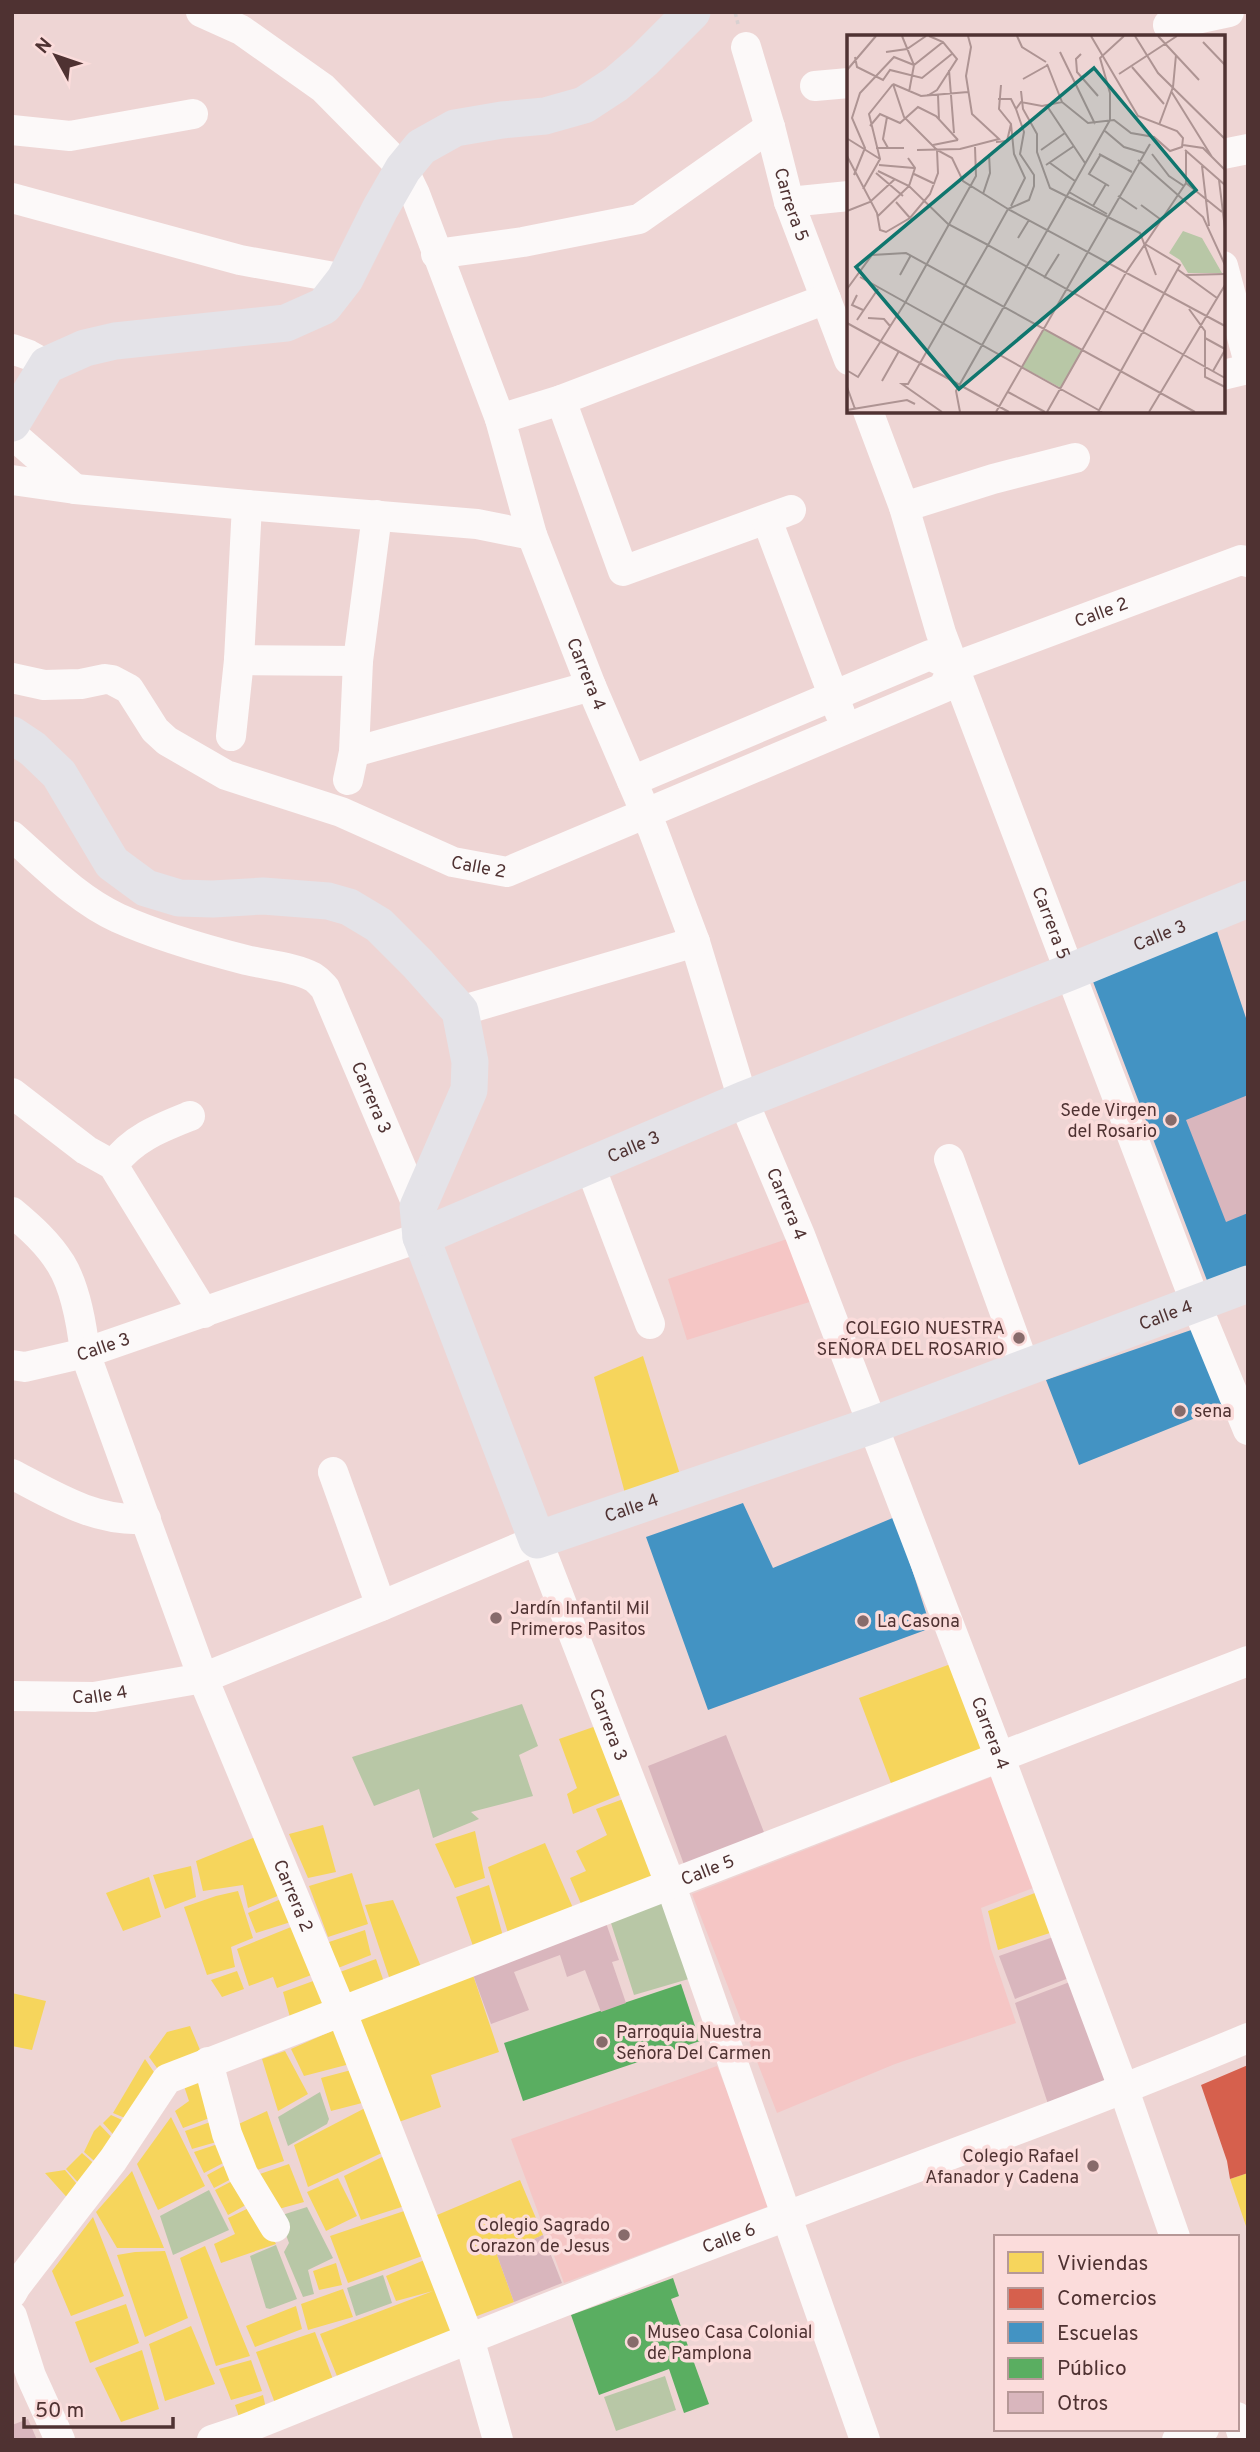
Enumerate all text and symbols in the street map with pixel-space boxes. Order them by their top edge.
north arrow [21,21,91,91]
text: N [31,33,58,59]
inset map [847,35,1225,413]
street label: Carrera 5 [768,166,813,245]
street label: Calle 2 [1072,593,1132,634]
street label: Carrera 4 [560,635,610,714]
street label: Calle 2 [449,852,508,885]
street label: Carrera 5 [1025,884,1074,963]
street label: Calle 3 [1130,915,1190,958]
street label: Carrera 3 [345,1059,396,1137]
place label: Sede Virgen del Rosario [1060,1100,1157,1144]
marker: Sede Virgen del Rosario [1163,1112,1179,1128]
street label: Calle 3 [604,1127,664,1169]
street label: Carrera 4 [760,1165,811,1244]
street label: Calle 4 [1136,1296,1196,1337]
place label: COLEGIO NUESTRA SEÑORA DEL ROSARIO [816,1318,1005,1362]
street label: Calle 3 [75,1328,134,1368]
marker: COLEGIO NUESTRA SEÑORA DEL ROSARIO [1011,1330,1027,1346]
place label: sena [1194,1401,1232,1424]
marker: sena [1172,1403,1188,1419]
street label: Calle 4 [602,1489,662,1529]
place label: Jardín Infantil Mil Primeros Pasitos [510,1598,650,1642]
marker: Jardín Infantil Mil Primeros Pasitos [488,1610,504,1626]
place label: La Casona [877,1611,960,1634]
marker: La Casona [855,1613,871,1629]
street label: Calle 4 [72,1681,130,1710]
street label: Carrera 3 [583,1686,632,1765]
street label: Carrera 4 [965,1694,1013,1773]
street label: Calle 5 [678,1851,738,1892]
street label: Carrera 2 [267,1857,317,1936]
place label: Parroquia Nuestra Señora Del Carmen [616,2022,771,2066]
marker: Parroquia Nuestra Señora Del Carmen [594,2034,610,2050]
place label: Colegio Rafael Afanador y Cadena [925,2146,1079,2190]
marker: Colegio Rafael Afanador y Cadena [1085,2158,1101,2174]
place label: Colegio Sagrado Corazon de Jesus [469,2215,610,2259]
street label: Calle 6 [699,2219,759,2260]
marker: Colegio Sagrado Corazon de Jesus [616,2227,632,2243]
legend [994,2235,1239,2431]
text: Viviendas [1057,2251,1148,2278]
text: Comercios [1057,2286,1157,2313]
text: Escuelas [1057,2321,1139,2348]
place label: Museo Casa Colonial de Pamplona [647,2322,813,2366]
marker: Museo Casa Colonial de Pamplona [625,2334,641,2350]
text: Público [1057,2356,1127,2383]
scale bar [24,2386,173,2430]
text: Otros [1057,2391,1108,2418]
text: 50 m [35,2398,84,2425]

